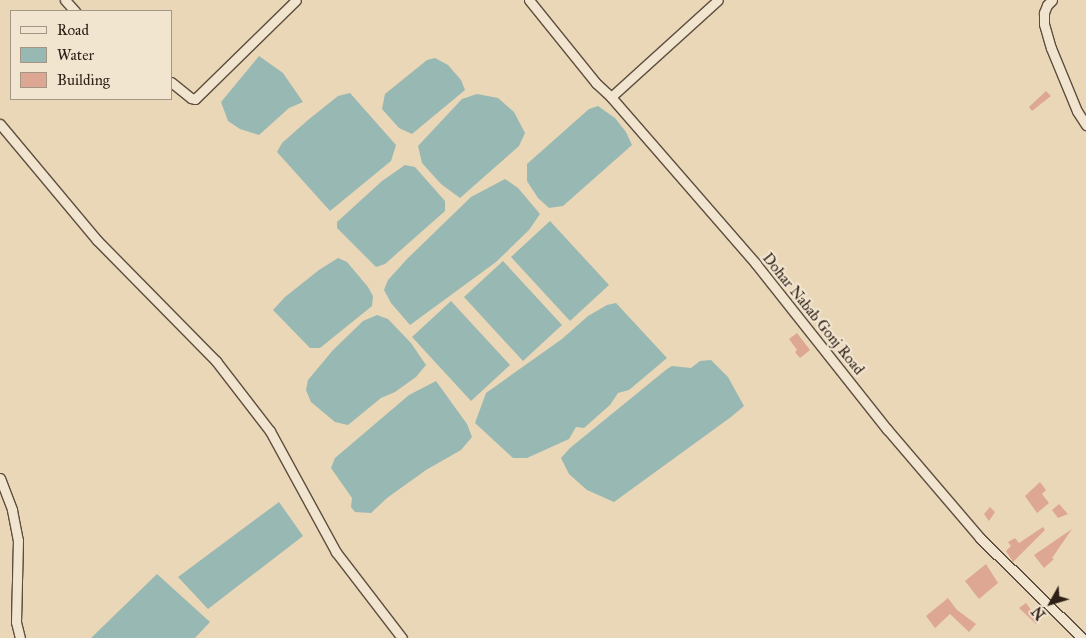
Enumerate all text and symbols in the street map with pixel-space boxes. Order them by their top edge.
legend [10,10,172,100]
text: Road [57,21,89,39]
text: Water [57,46,94,64]
text: Building [57,71,110,89]
street label: Dohar Nabab Gonj Road [758,250,868,378]
north arrow [1026,578,1076,628]
text: N [1029,603,1049,623]

